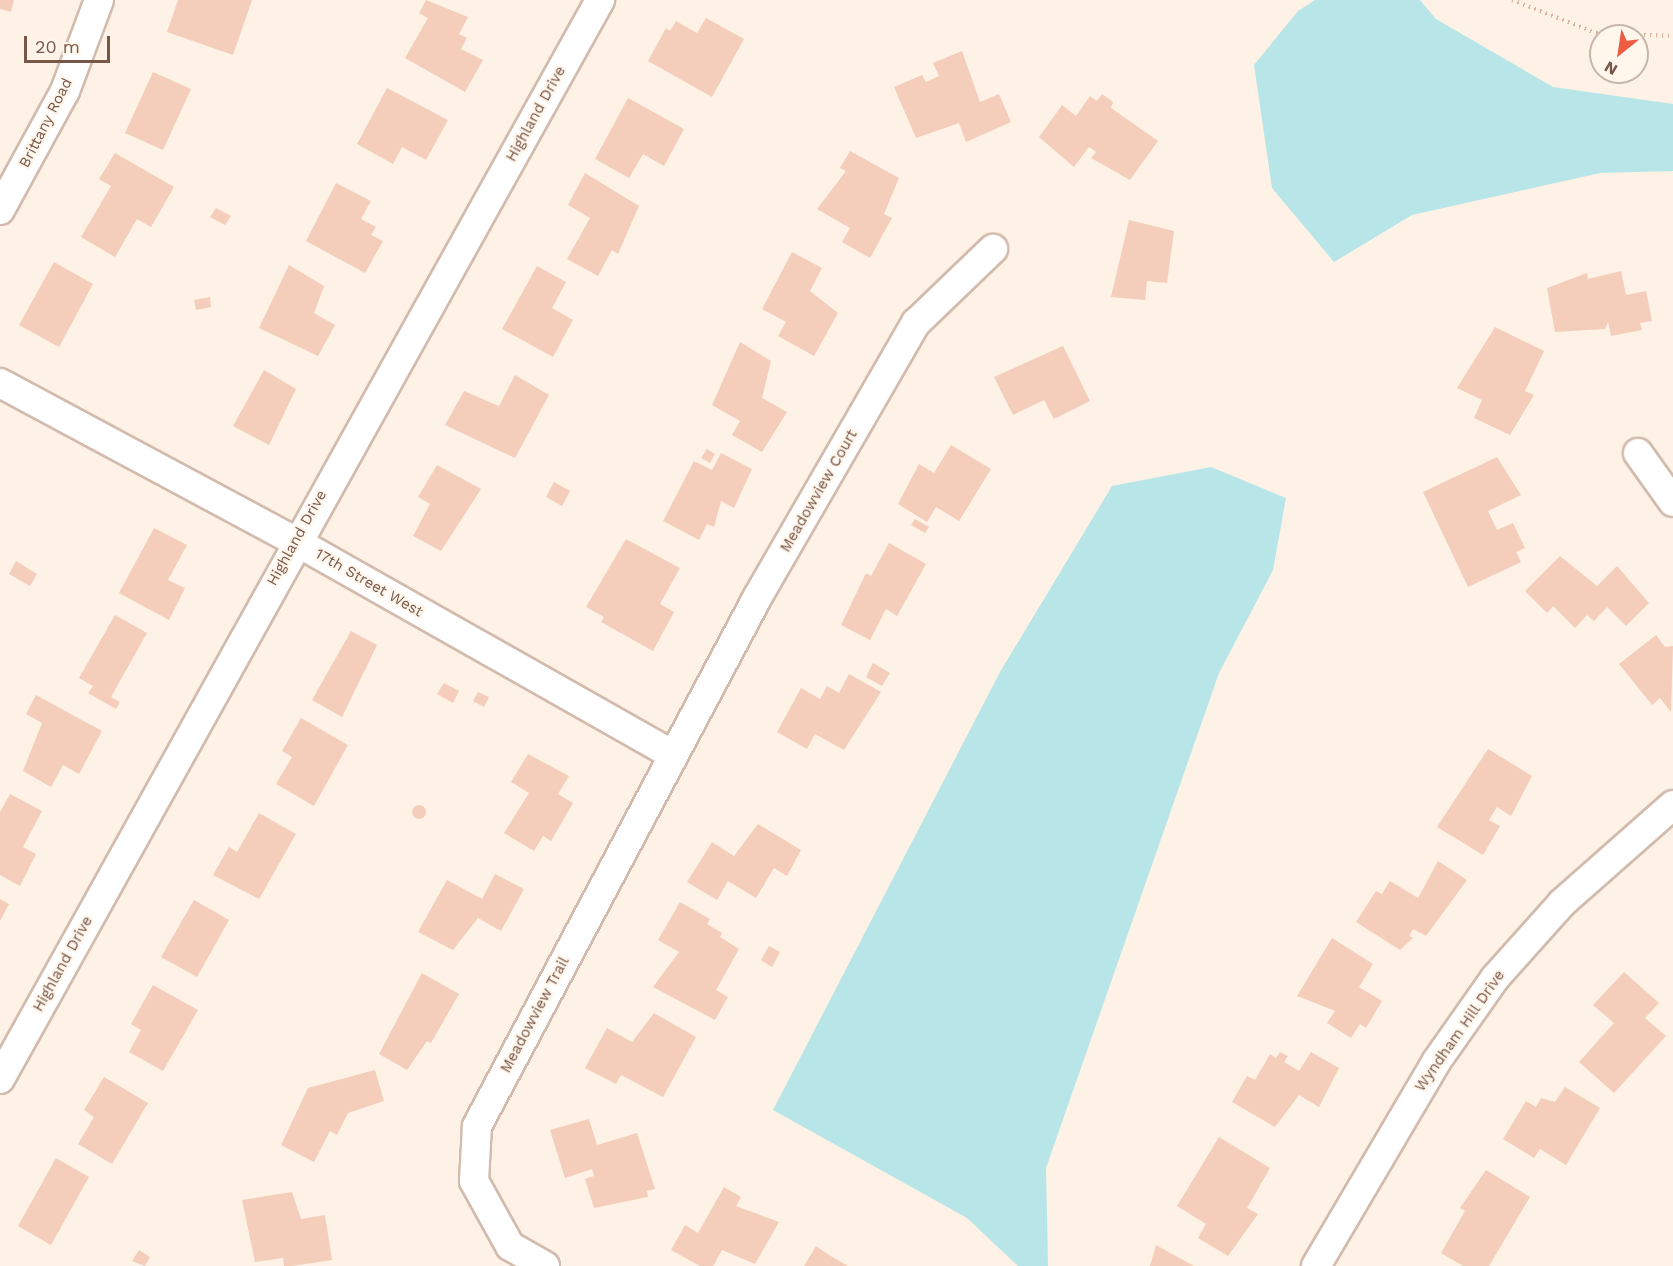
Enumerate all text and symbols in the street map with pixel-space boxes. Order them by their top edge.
scale bar [27,24,112,62]
north arrow [1589,24,1649,84]
text: 20 m [35,36,80,57]
text: N [1601,57,1621,79]
street label: Highland Drive [502,63,570,165]
street label: Brittany Road [16,75,76,171]
street label: Meadowview Court [776,426,862,556]
street label: Highland Drive [263,487,331,589]
street label: 17th Street West [312,545,426,621]
street label: Highland Drive [29,913,97,1015]
street label: Meadowview Trail [497,954,573,1076]
street label: Wyndham Hill Drive [1411,967,1509,1095]

